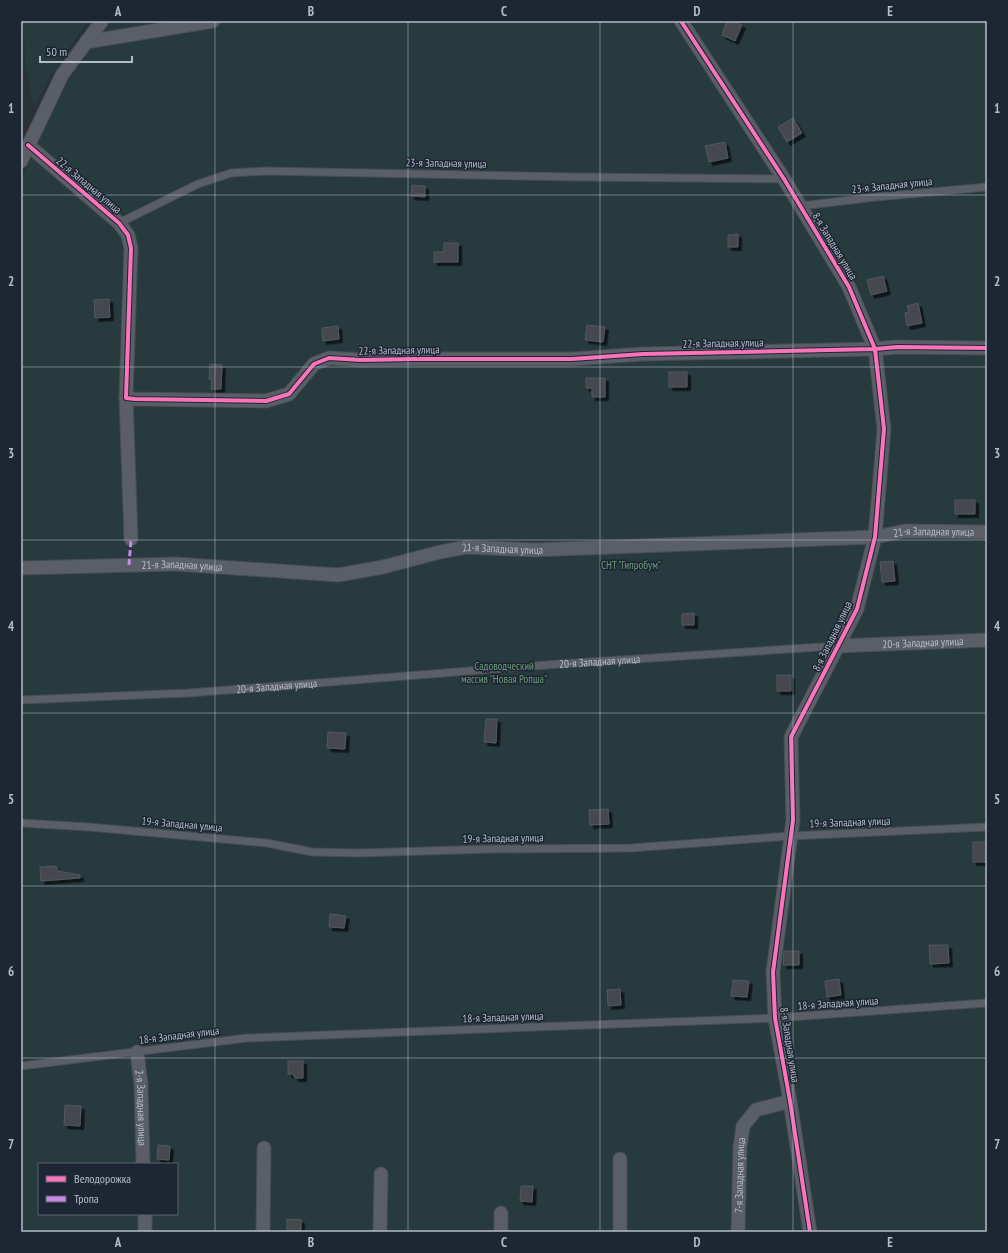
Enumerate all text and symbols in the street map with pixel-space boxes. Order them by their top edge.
text: A [114,3,122,20]
text: B [308,3,314,20]
text: C [501,3,507,20]
text: D [694,3,701,20]
text: E [887,3,893,20]
scale bar [40,38,132,64]
text: 50 m [46,44,67,59]
text: 1 [8,100,14,117]
text: 1 [994,100,1000,117]
street label: 22-я Западная улица [53,154,125,216]
street label: 23-я Западная улица [405,155,487,171]
street label: 23-я Западная улица [851,174,933,196]
street label: 8-я Западная улица [809,210,861,282]
text: 2 [8,273,14,290]
text: 2 [994,273,1000,290]
street label: 22-я Западная улица [682,335,764,351]
street label: 22-я Западная улица [358,342,440,358]
text: 3 [8,445,14,462]
text: 3 [994,445,1000,462]
street label: 21-я Западная улица [892,524,974,540]
street label: 21-я Западная улица [461,540,543,557]
street label: 21-я Западная улица [141,557,223,574]
park label: СНТ "Гипробум" [601,558,661,572]
street label: 8-я Западная улица [809,599,855,673]
text: 4 [8,618,15,635]
text: 4 [994,618,1001,635]
street label: 20-я Западная улица [882,634,964,651]
street label: 20-я Западная улица [559,652,641,671]
park label: Садоводческий массив "Новая Ропша" [461,659,547,686]
street label: 20-я Западная улица [236,676,318,696]
text: 5 [8,791,14,808]
text: 5 [994,791,1000,808]
street label: 19-я Западная улица [141,813,223,835]
street label: 19-я Западная улица [809,814,891,830]
street label: 19-я Западная улица [462,830,544,846]
text: 6 [8,963,14,980]
text: 6 [994,963,1000,980]
street label: 18-я Западная улица [797,993,879,1013]
street label: 8-я Западная улица [777,1006,803,1084]
street label: 18-я Западная улица [462,1009,544,1025]
street label: 18-я Западная улица [138,1023,220,1047]
street label: 2-я Западная улица [132,1069,150,1146]
text: 7 [8,1136,14,1153]
street label: 7-я Западная улица [731,1136,748,1213]
text: 7 [994,1136,1000,1153]
legend [38,1163,178,1215]
text: Велодорожка [74,1171,131,1186]
text: Тропа [74,1191,99,1206]
text: A [114,1234,122,1251]
text: B [308,1234,314,1251]
text: C [501,1234,507,1251]
text: D [694,1234,701,1251]
text: E [887,1234,893,1251]

